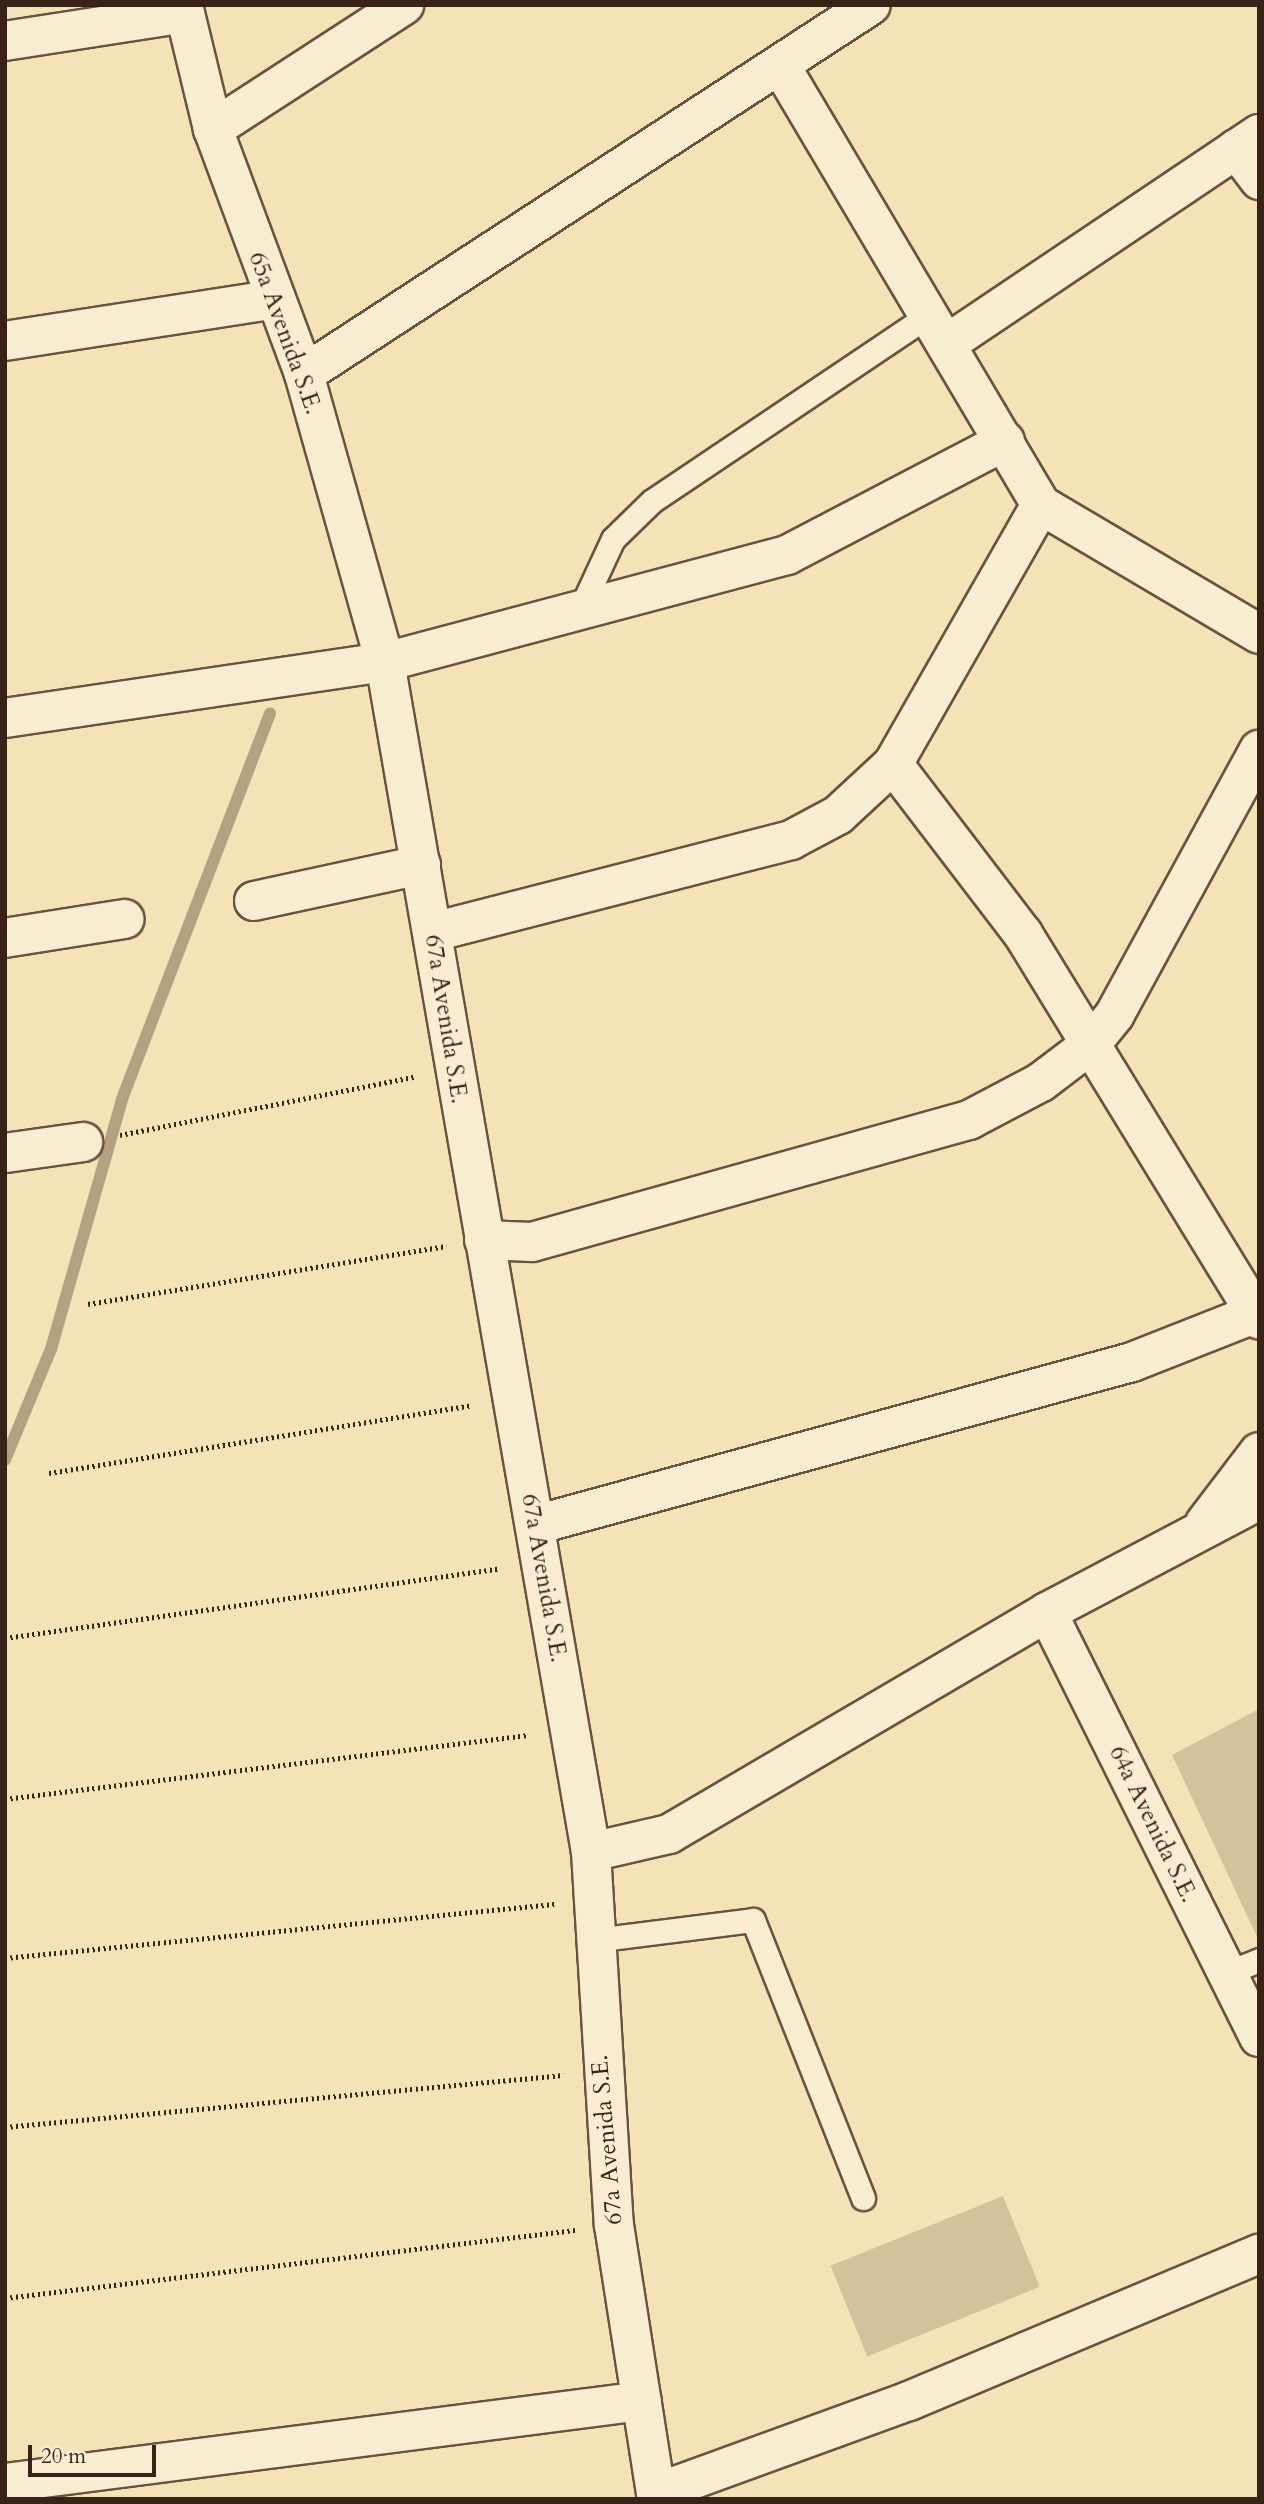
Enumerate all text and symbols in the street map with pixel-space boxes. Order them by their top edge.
street label: 65a Avenida S.E. [242,248,328,418]
street label: 67a Avenida S.E. [418,933,474,1105]
street label: 67a Avenida S.E. [515,1492,573,1664]
street label: 64a Avenida S.E. [1103,1741,1203,1907]
street label: 67a Avenida S.E. [585,2054,629,2226]
scale bar [32,2430,159,2474]
text: 20 m [41,2442,86,2471]

